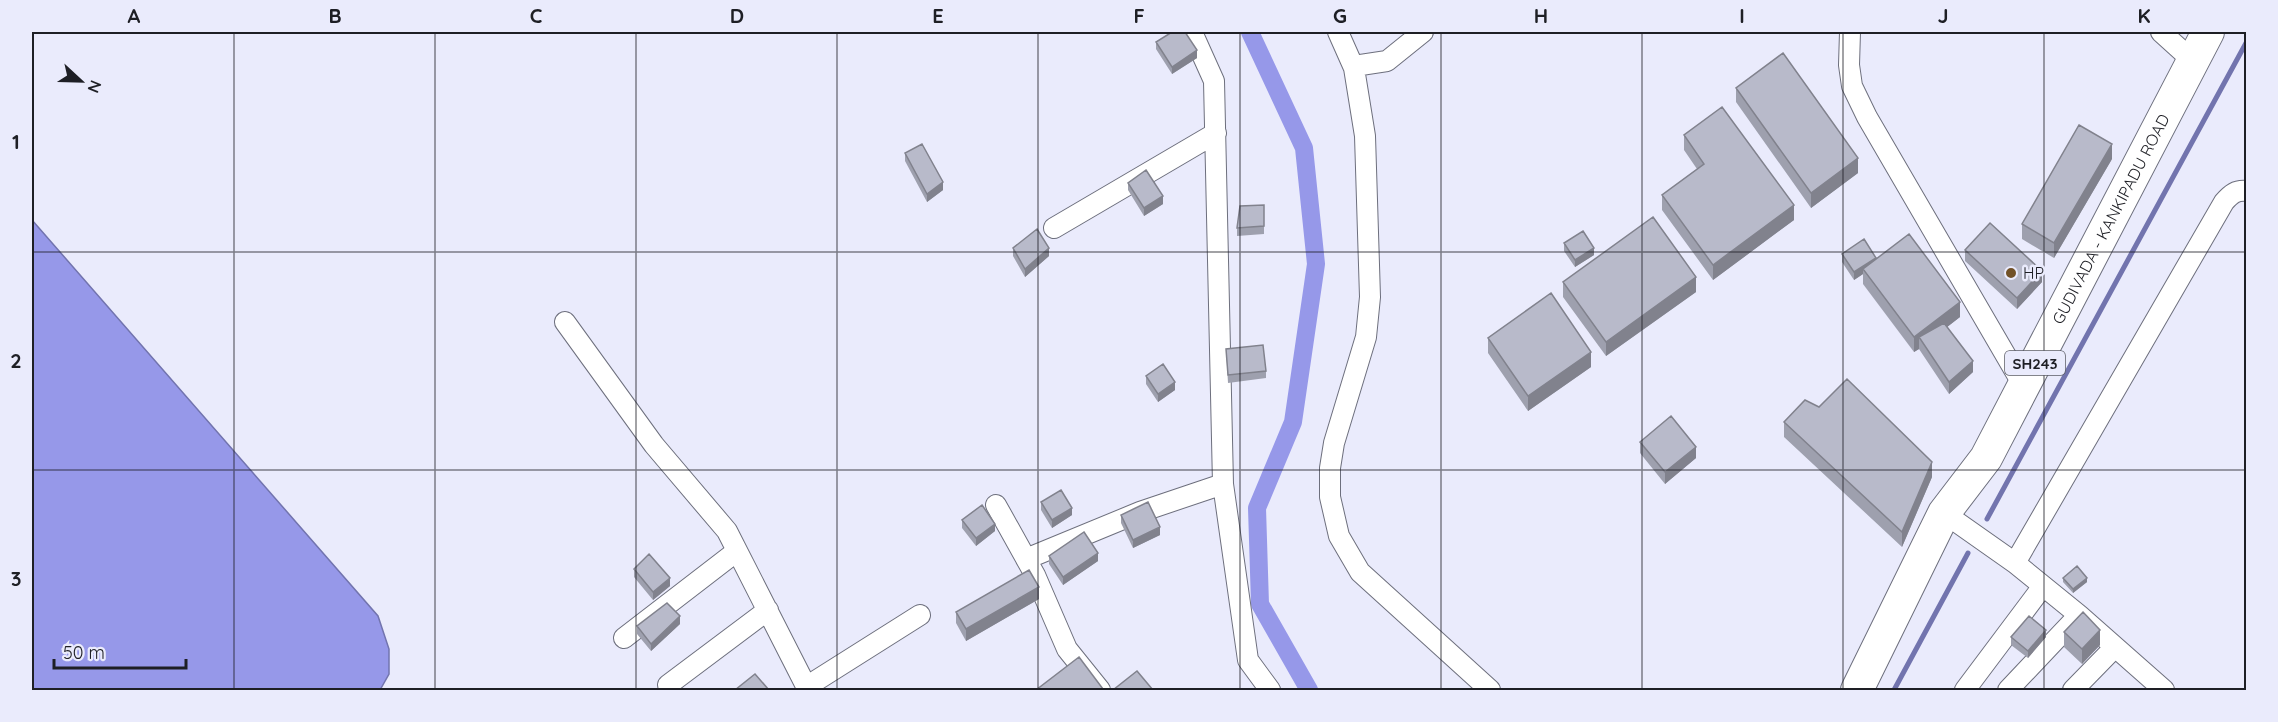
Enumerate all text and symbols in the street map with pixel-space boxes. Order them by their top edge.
text: A [128,3,141,28]
text: B [328,3,342,28]
text: C [530,3,543,28]
text: D [730,3,744,28]
text: E [932,3,944,28]
text: F [1133,3,1145,28]
text: G [1333,3,1347,28]
text: H [1534,3,1548,28]
text: I [1739,3,1745,28]
text: J [1937,3,1949,28]
text: K [2137,3,2151,28]
north arrow [51,51,111,111]
text: N [83,77,106,96]
street label: GUDIVADA - KANKIPADU ROAD [2048,110,2174,327]
text: 1 [12,129,20,154]
place label: HP [2023,263,2044,283]
marker: HP [2004,266,2018,280]
text: 2 [10,348,22,373]
road number: SH243 [2005,351,2065,375]
text: 3 [11,566,21,591]
scale bar [54,632,186,670]
text: 50 m [63,641,105,664]

